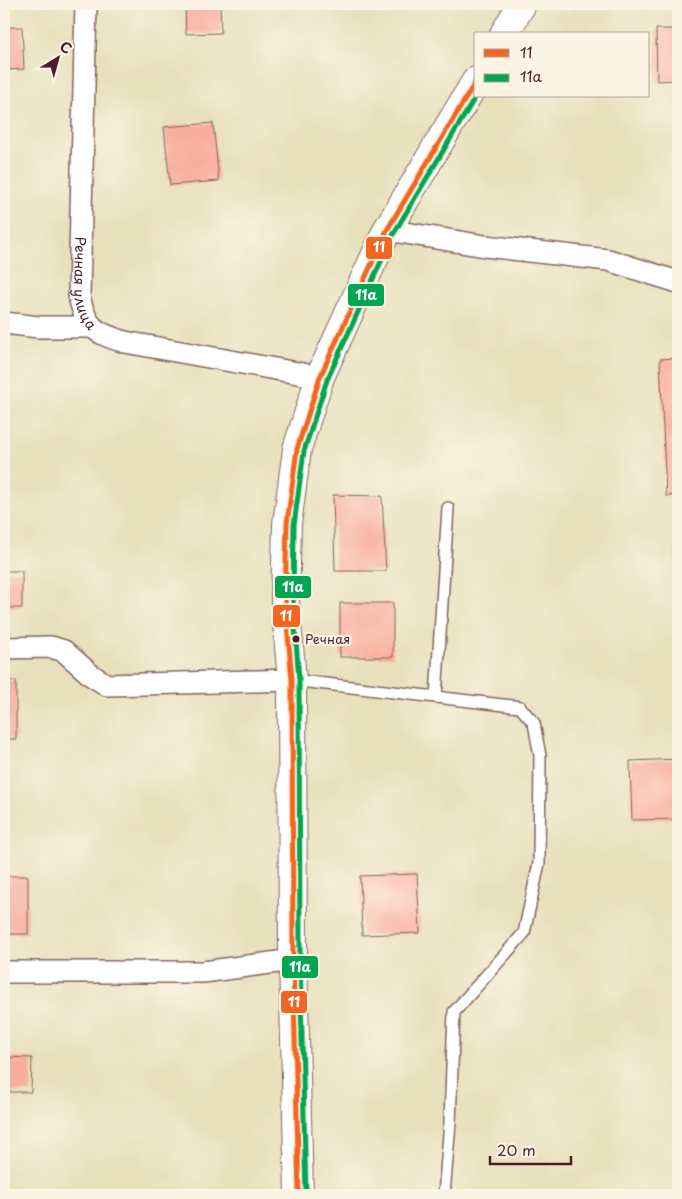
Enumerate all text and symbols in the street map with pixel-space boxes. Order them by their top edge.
north arrow [32,32,82,82]
legend [474,32,650,98]
text: С [56,36,77,59]
text: 11 [520,40,533,63]
text: 11а [520,64,543,87]
street label: Речная улица [69,236,102,334]
line badge: 11 [365,236,393,260]
text: 11 [373,236,385,257]
line badge: 11а [347,283,385,307]
text: 11а [355,284,378,305]
line badge: 11а [274,575,312,599]
text: 11а [282,576,305,597]
line badge: 11 [272,604,301,628]
text: 11 [280,605,292,626]
place label: Речная [305,629,350,648]
marker: Речная [291,634,301,644]
line badge: 11а [281,955,319,979]
text: 11а [289,956,312,977]
line badge: 11 [280,990,308,1014]
text: 11 [288,991,300,1012]
scale bar [490,1134,571,1166]
text: 20 m [497,1138,536,1161]

